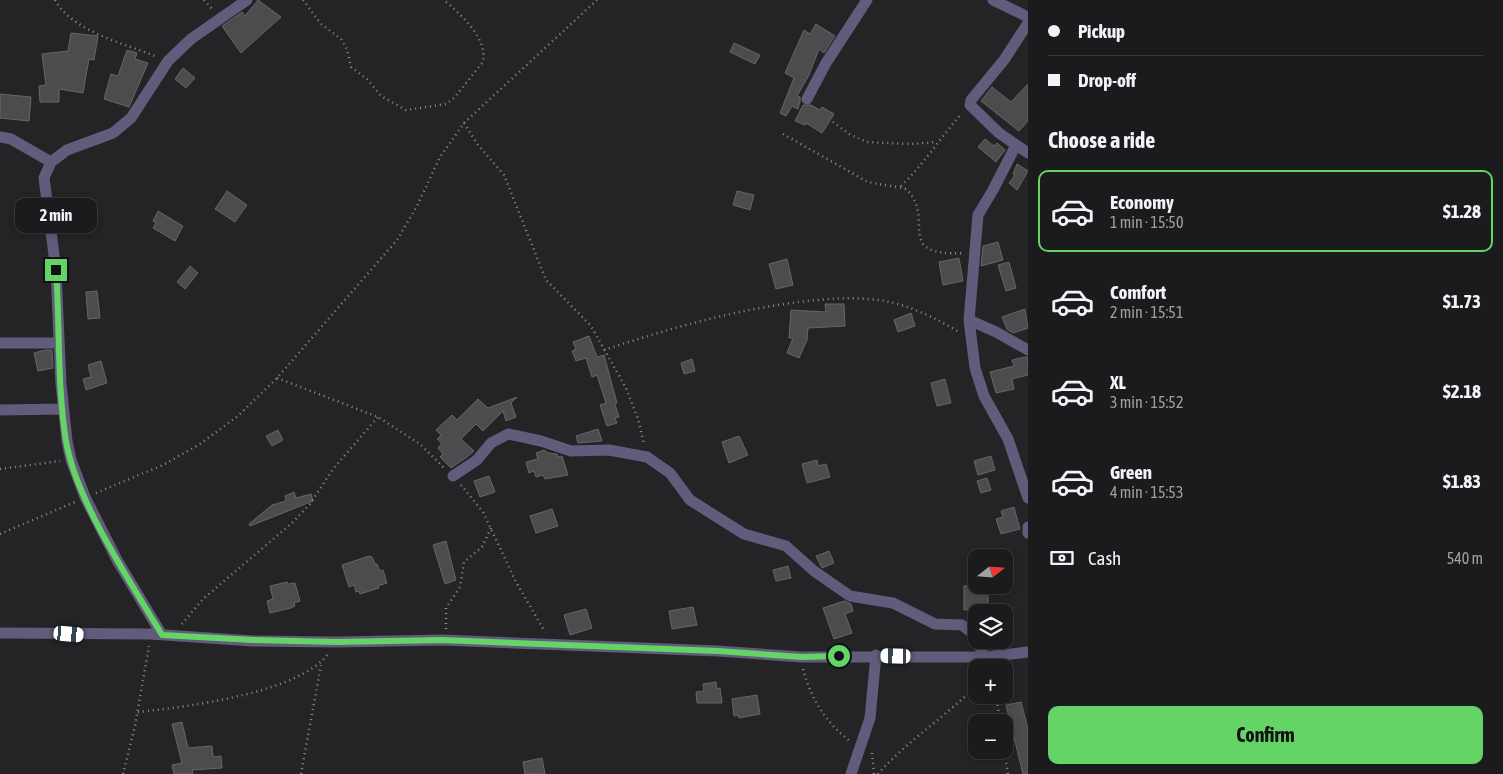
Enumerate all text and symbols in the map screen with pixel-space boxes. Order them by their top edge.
text: Pickup [1078,20,1125,42]
text: Drop-off [1078,69,1136,91]
text: Choose a ride [1048,127,1155,153]
icon: car [1050,189,1095,234]
text: Economy [1110,191,1174,213]
callout: 2 min [15,198,97,232]
text: $1.28 [1443,200,1481,222]
text: 2 min [40,206,72,224]
text: 1 min · 15:50 [1110,213,1183,231]
route end [45,259,67,281]
icon: car [1050,279,1095,324]
text: Comfort [1110,281,1166,303]
text: $1.73 [1443,290,1481,312]
text: 2 min · 15:51 [1110,303,1183,321]
icon: car [1050,369,1095,414]
text: XL [1110,371,1126,393]
text: $2.18 [1443,380,1481,402]
text: 3 min · 15:52 [1110,393,1183,411]
icon: car [1050,459,1095,504]
text: Green [1110,461,1152,483]
text: $1.83 [1443,470,1481,492]
text: 4 min · 15:53 [1110,483,1183,501]
icon: cash [1048,544,1076,572]
text: Cash [1088,547,1121,569]
north arrow [968,549,1012,594]
map controls [968,549,1013,759]
text: 540 m [1447,549,1483,567]
button: layers [968,604,1013,649]
car [53,625,84,643]
route start [828,645,850,667]
car [880,648,911,664]
button: + [968,659,1013,704]
button: Confirm [1048,706,1483,764]
button: − [968,714,1013,759]

